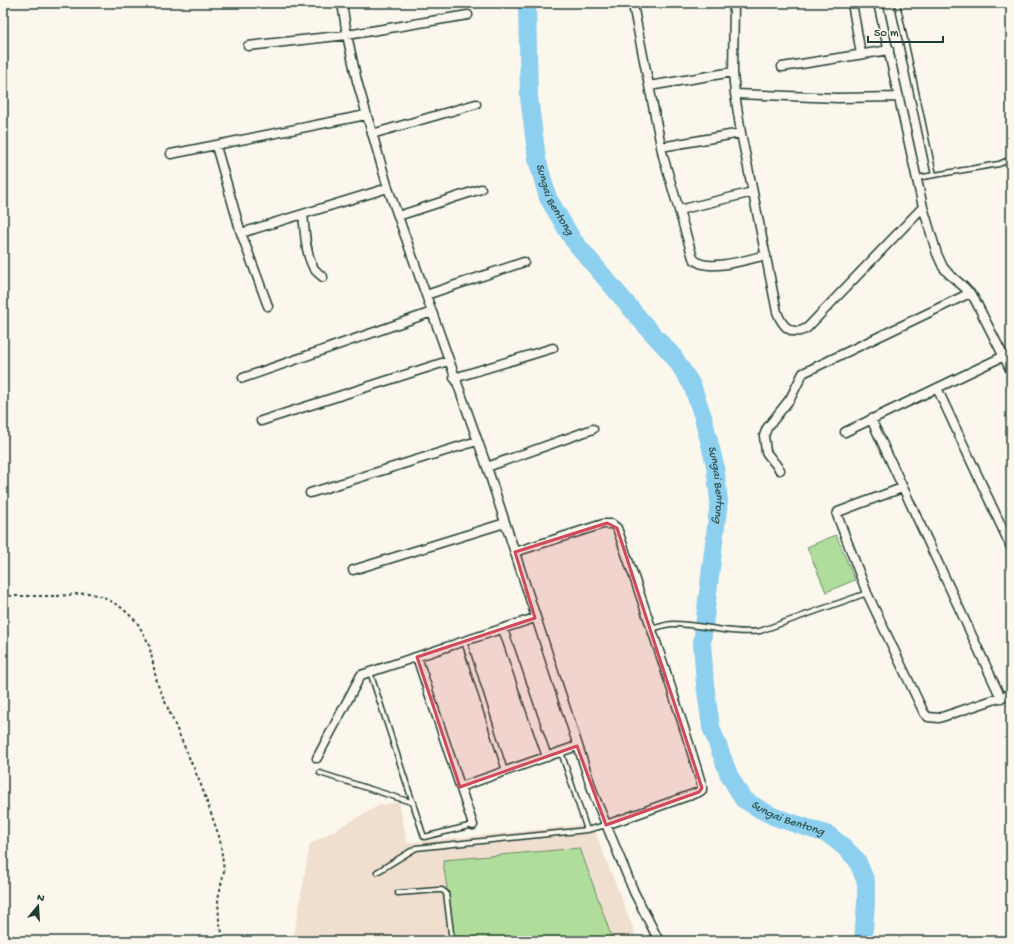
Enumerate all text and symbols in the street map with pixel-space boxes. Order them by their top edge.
scale bar [868,18,943,44]
text: 50 m [874,27,899,41]
water label: Sungai Bentong [532,163,576,239]
water label: Sungai Bentong [704,445,726,525]
water label: Sungai Bentong [748,798,827,840]
north arrow [18,886,58,926]
text: N [35,892,46,905]

